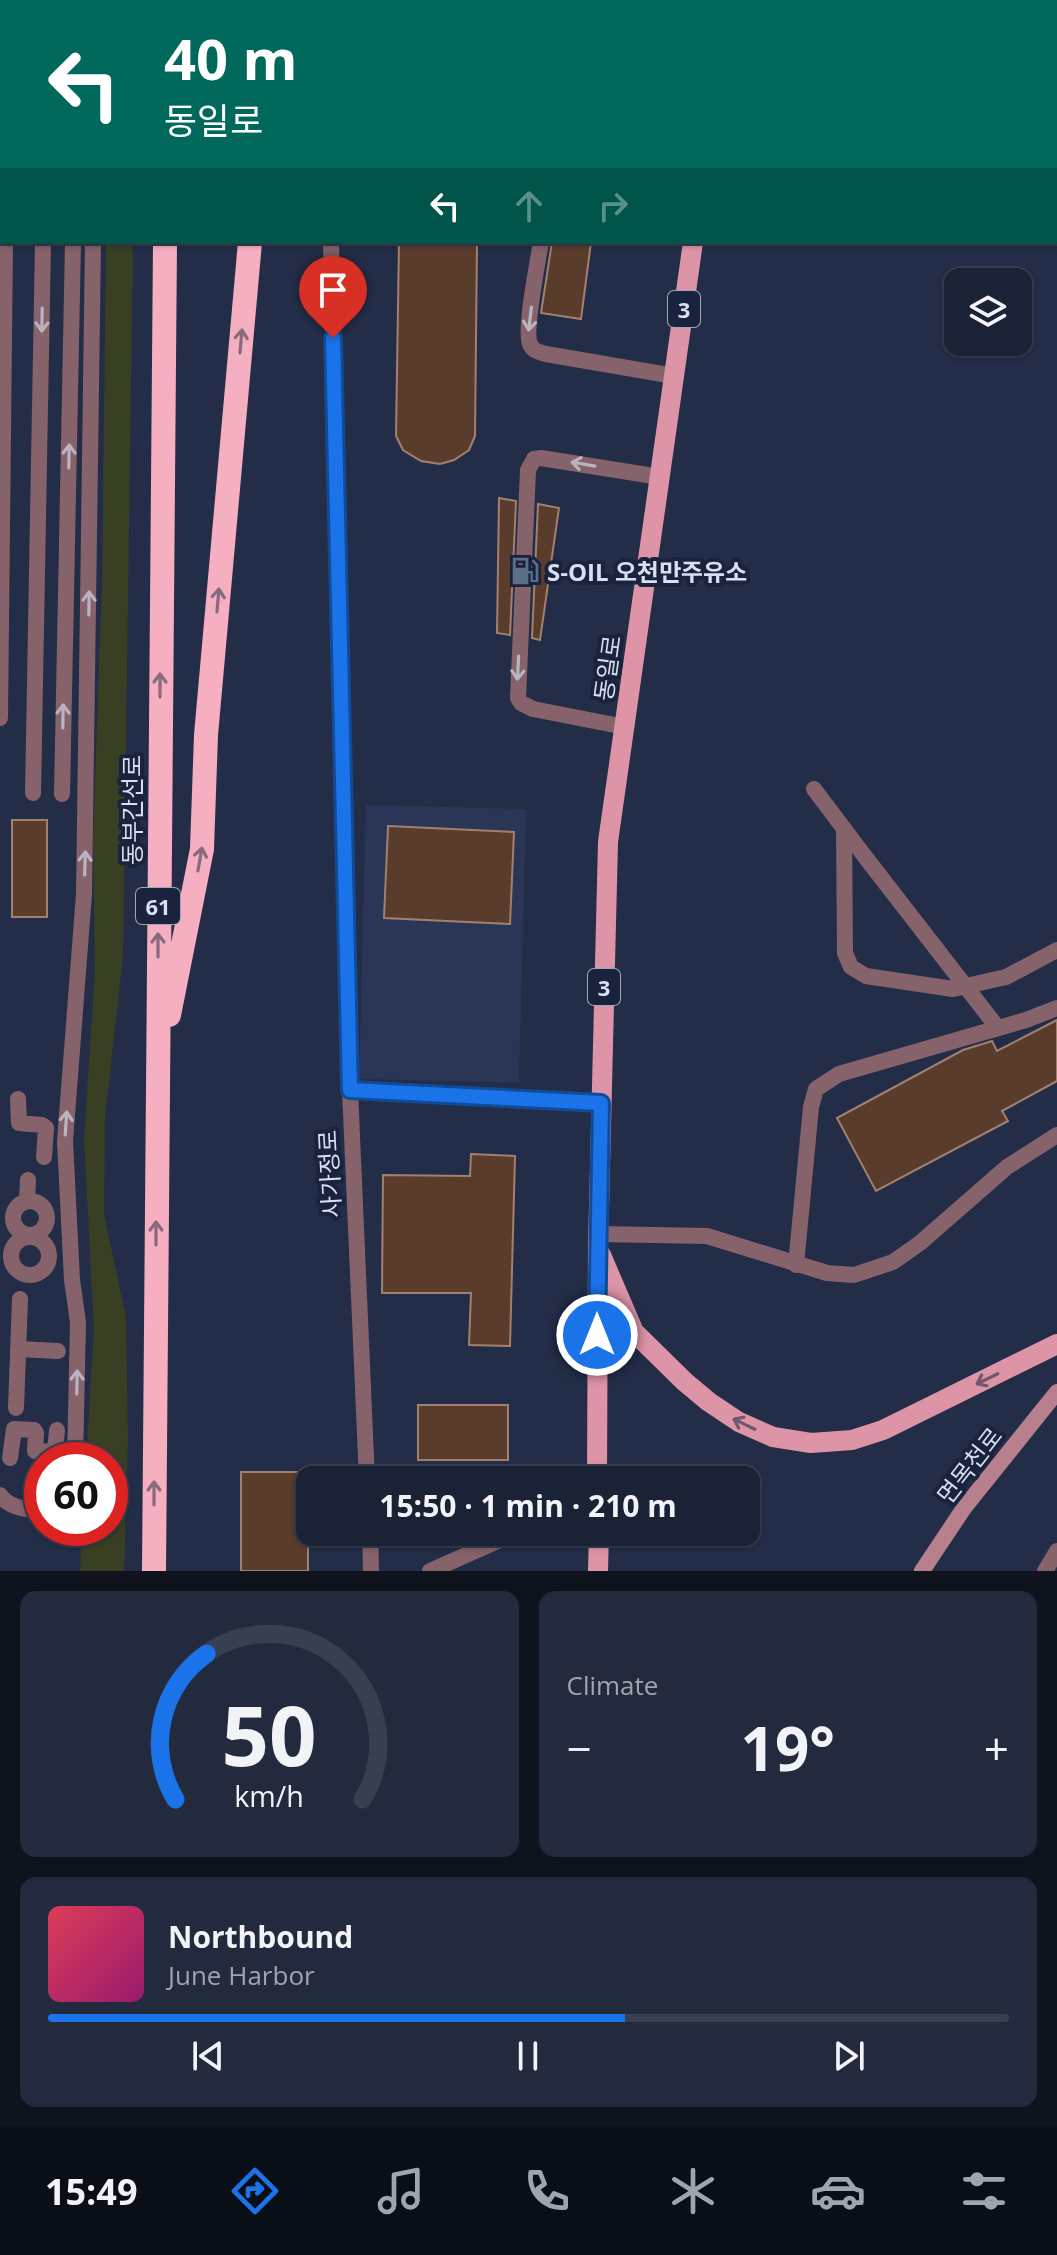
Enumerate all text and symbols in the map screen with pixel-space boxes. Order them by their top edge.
text: 40 m [164,20,298,96]
icon: left [32,32,136,136]
text: 동일로 [164,96,263,145]
icon: left [423,184,467,228]
icon: ahead [507,184,551,228]
icon: right [591,184,635,228]
pin [299,256,367,338]
icon: arrive [311,268,355,312]
map controls [944,268,1032,356]
button: layers [944,268,1032,356]
road number: 3 [668,291,700,327]
one-way arrow [34,306,49,333]
one-way arrow [522,306,537,331]
one-way arrow [234,328,249,355]
one-way arrow [61,443,77,470]
one-way arrow [571,456,596,471]
place label: S-OIL 오천만주유소 [547,555,747,588]
fuel station icon: S-OIL 오천만주유소 [510,556,540,586]
one-way arrow [211,587,226,614]
one-way arrow [81,590,97,617]
street label: 동일로 [586,633,628,703]
one-way arrow [510,654,525,681]
one-way arrow [152,672,168,699]
one-way arrow [56,703,71,730]
street label: 동부간선로 [115,755,148,865]
one-way arrow [193,847,208,872]
one-way arrow [77,850,92,877]
road number: 61 [136,888,180,924]
one-way arrow [150,932,166,959]
road number: 3 [588,969,620,1005]
one-way arrow [59,1110,74,1137]
street label: 사가정로 [310,1129,348,1219]
one-way arrow [148,1220,164,1247]
position arrow [555,1293,639,1377]
one-way arrow [69,1369,84,1396]
one-way arrow [976,1372,999,1387]
one-way arrow [733,1415,757,1431]
street label: 면목천로 [929,1420,1009,1510]
speed limit sign: 60 [24,1442,128,1546]
one-way arrow [146,1480,162,1507]
text: 15:50 · 1 min · 210 m [379,1485,677,1526]
text: Climate [567,1667,658,1703]
text: 50 [222,1677,317,1790]
text: 19° [741,1707,835,1789]
text: − [567,1718,592,1778]
text: + [984,1718,1009,1778]
text: km/h [235,1776,304,1815]
text: Northbound [168,1916,353,1957]
text: June Harbor [168,1957,315,1993]
icon: previous [186,2034,230,2078]
icon: pause [506,2034,550,2078]
icon: next [827,2034,871,2078]
icon: directions [227,2163,283,2219]
icon: music [373,2163,429,2219]
icon: phone [519,2163,575,2219]
icon: climate [665,2163,721,2219]
icon: car [810,2163,866,2219]
icon: filters [956,2163,1012,2219]
text: 15:49 [45,2167,137,2216]

